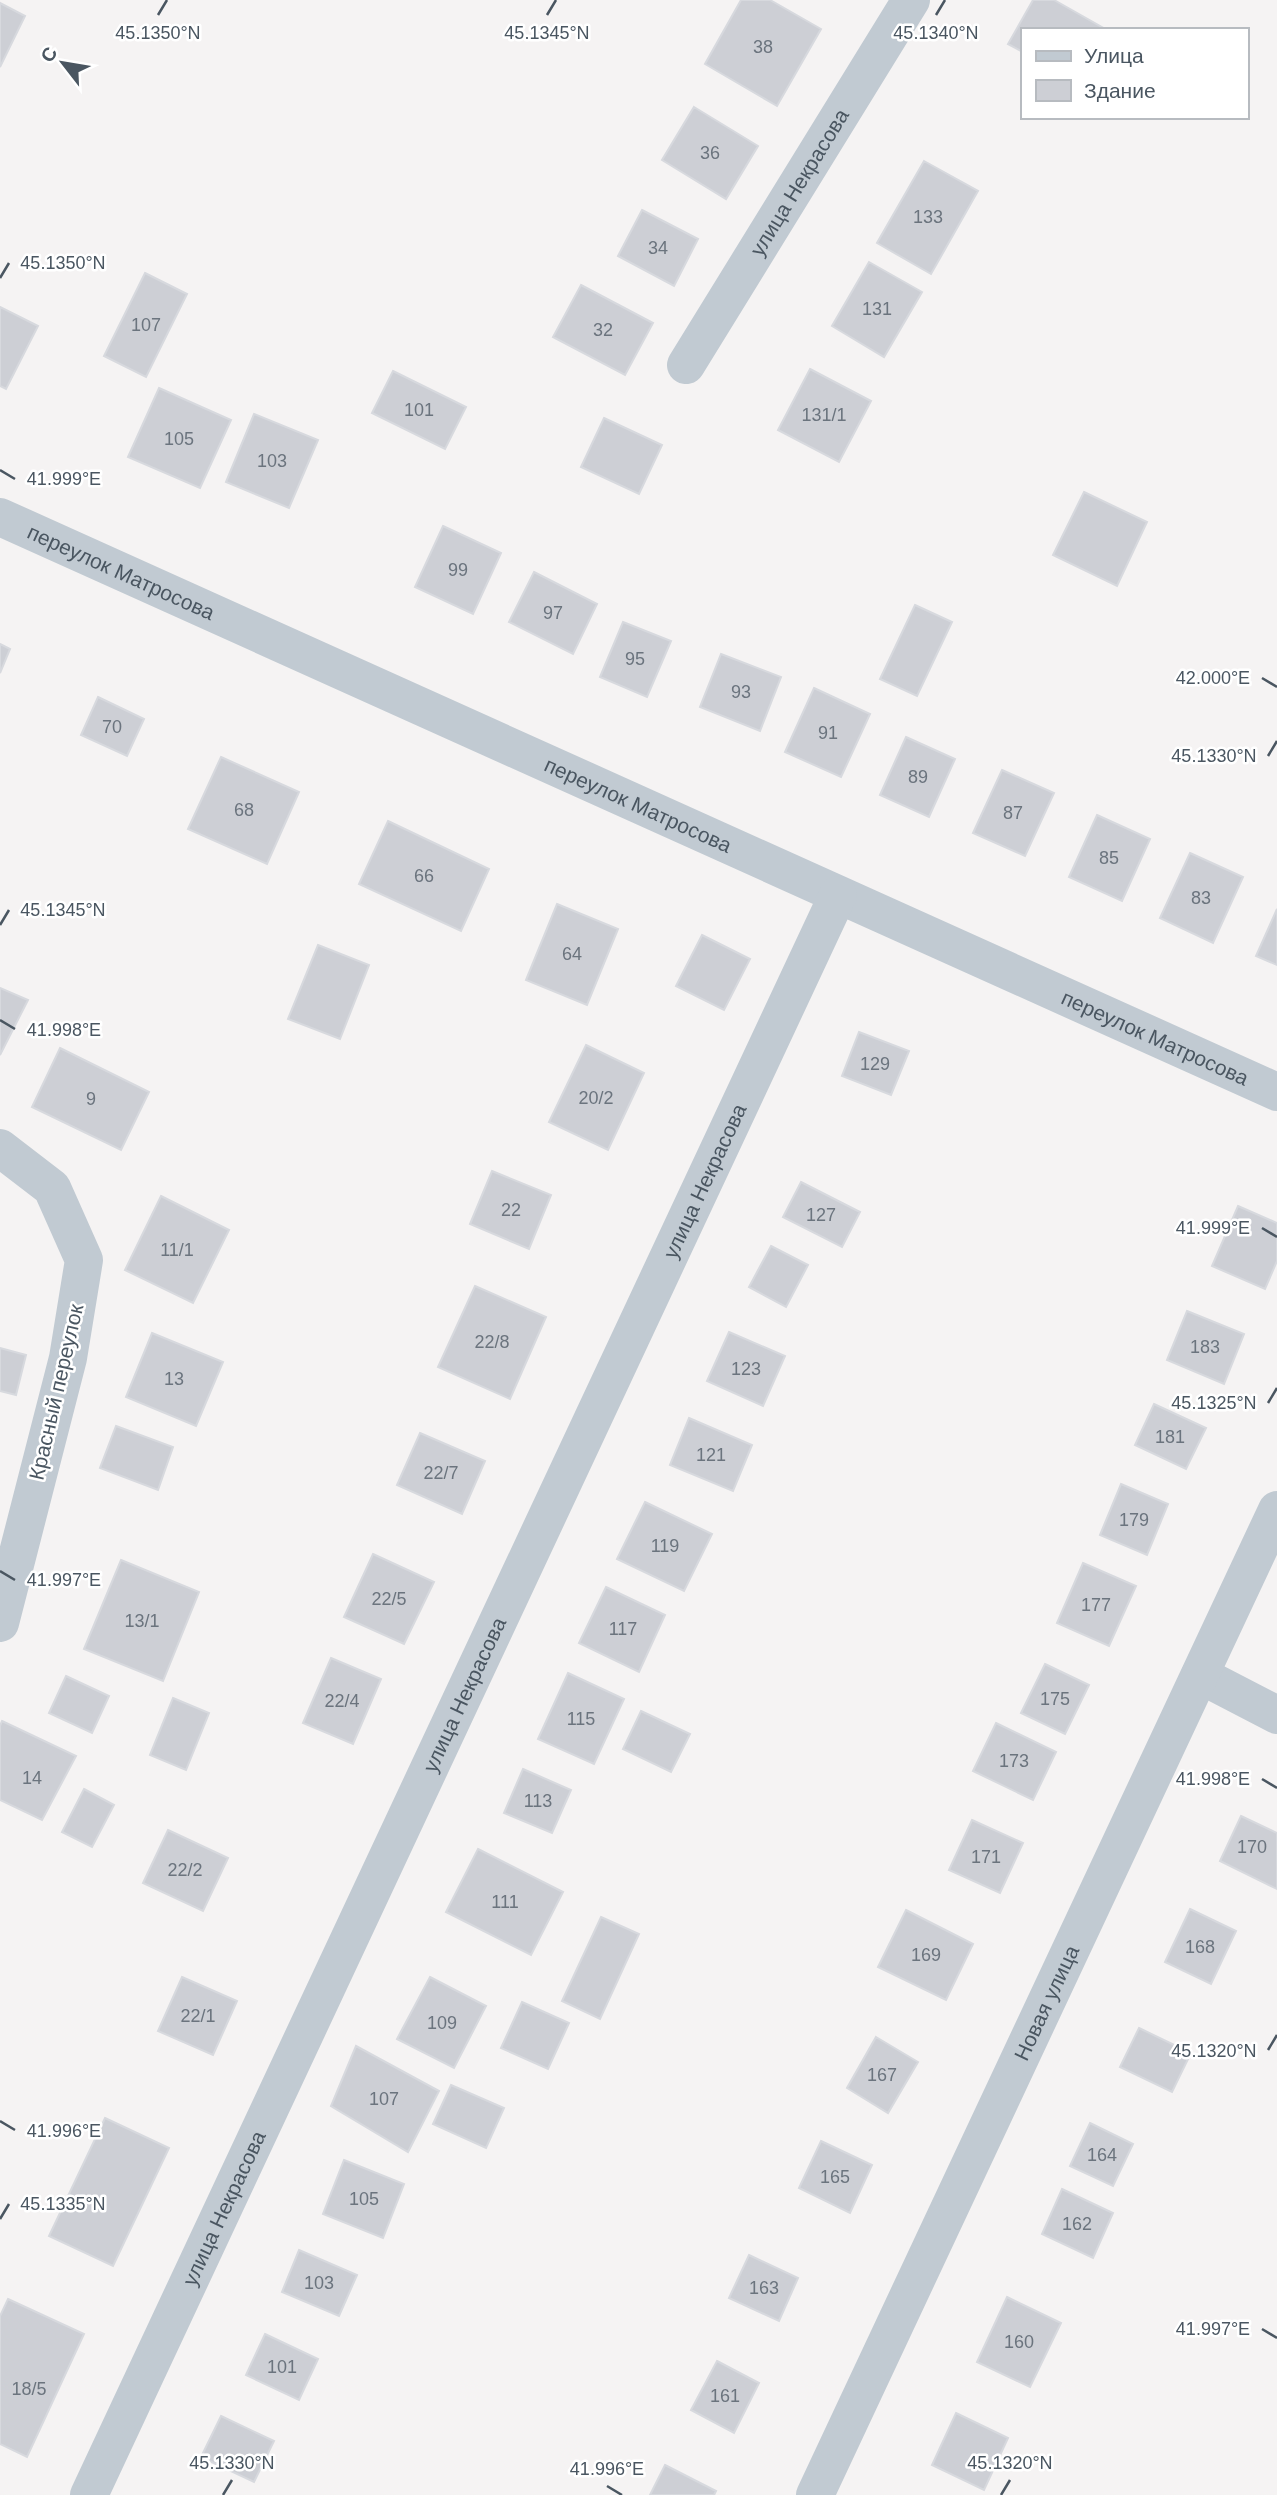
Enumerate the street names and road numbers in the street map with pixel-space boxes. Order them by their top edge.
street label: улица Некрасова [745,104,853,260]
street label: переулок Матросова [24,520,219,624]
street label: переулок Матросова [541,752,736,857]
street label: переулок Матросова [1058,985,1253,1089]
street label: улица Некрасова [658,1100,750,1262]
street label: Красный переулок [25,1301,88,1482]
street label: улица Некрасова [418,1613,510,1775]
street label: Новая улица [1009,1941,1083,2064]
street label: улица Некрасова [177,2127,270,2289]

